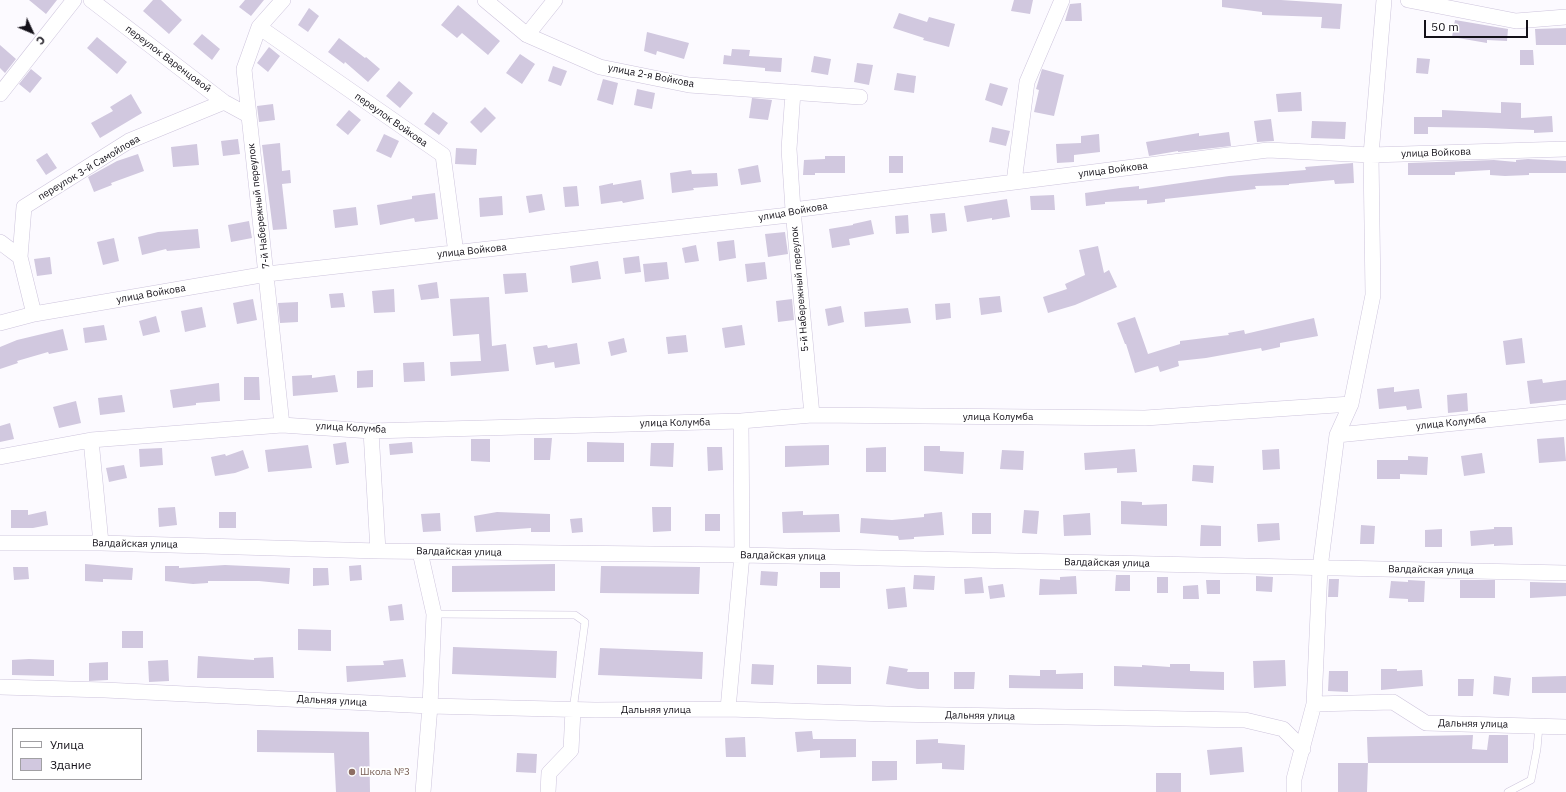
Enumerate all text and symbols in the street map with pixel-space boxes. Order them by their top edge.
north arrow [12,12,52,52]
scale bar [1426,12,1530,38]
text: 50 m [1431,19,1459,34]
street label: переулок Варенцовой [123,23,213,95]
text: С [33,33,48,48]
street label: улица 2-я Войкова [607,62,695,90]
street label: переулок Войкова [352,90,430,150]
street label: переулок 3-й Самойлова [36,133,142,203]
street label: 7-й Набережный переулок [245,143,273,269]
street label: улица Войкова [1401,146,1471,160]
street label: улица Войкова [1078,160,1148,180]
street label: улица Войкова [758,200,828,224]
street label: 5-й Набережный переулок [789,226,811,352]
street label: улица Войкова [437,241,507,261]
street label: улица Войкова [116,282,186,306]
street label: улица Колумба [963,411,1033,423]
street label: улица Колумба [1415,413,1487,433]
street label: улица Колумба [640,416,710,430]
street label: улица Колумба [315,420,387,436]
street label: Валдайская улица [92,537,178,551]
street label: Валдайская улица [416,545,502,559]
street label: Валдайская улица [740,549,826,563]
street label: Валдайская улица [1064,556,1150,570]
street label: Валдайская улица [1388,563,1474,577]
street label: Дальняя улица [297,693,367,709]
street label: Дальняя улица [621,704,691,716]
street label: Дальняя улица [945,709,1015,723]
street label: Дальняя улица [1438,717,1508,731]
legend [12,728,142,780]
text: Улица [50,737,84,752]
text: Здание [50,757,91,772]
place label: Школа №3 [360,766,410,778]
marker: Школа №3 [347,767,357,777]

